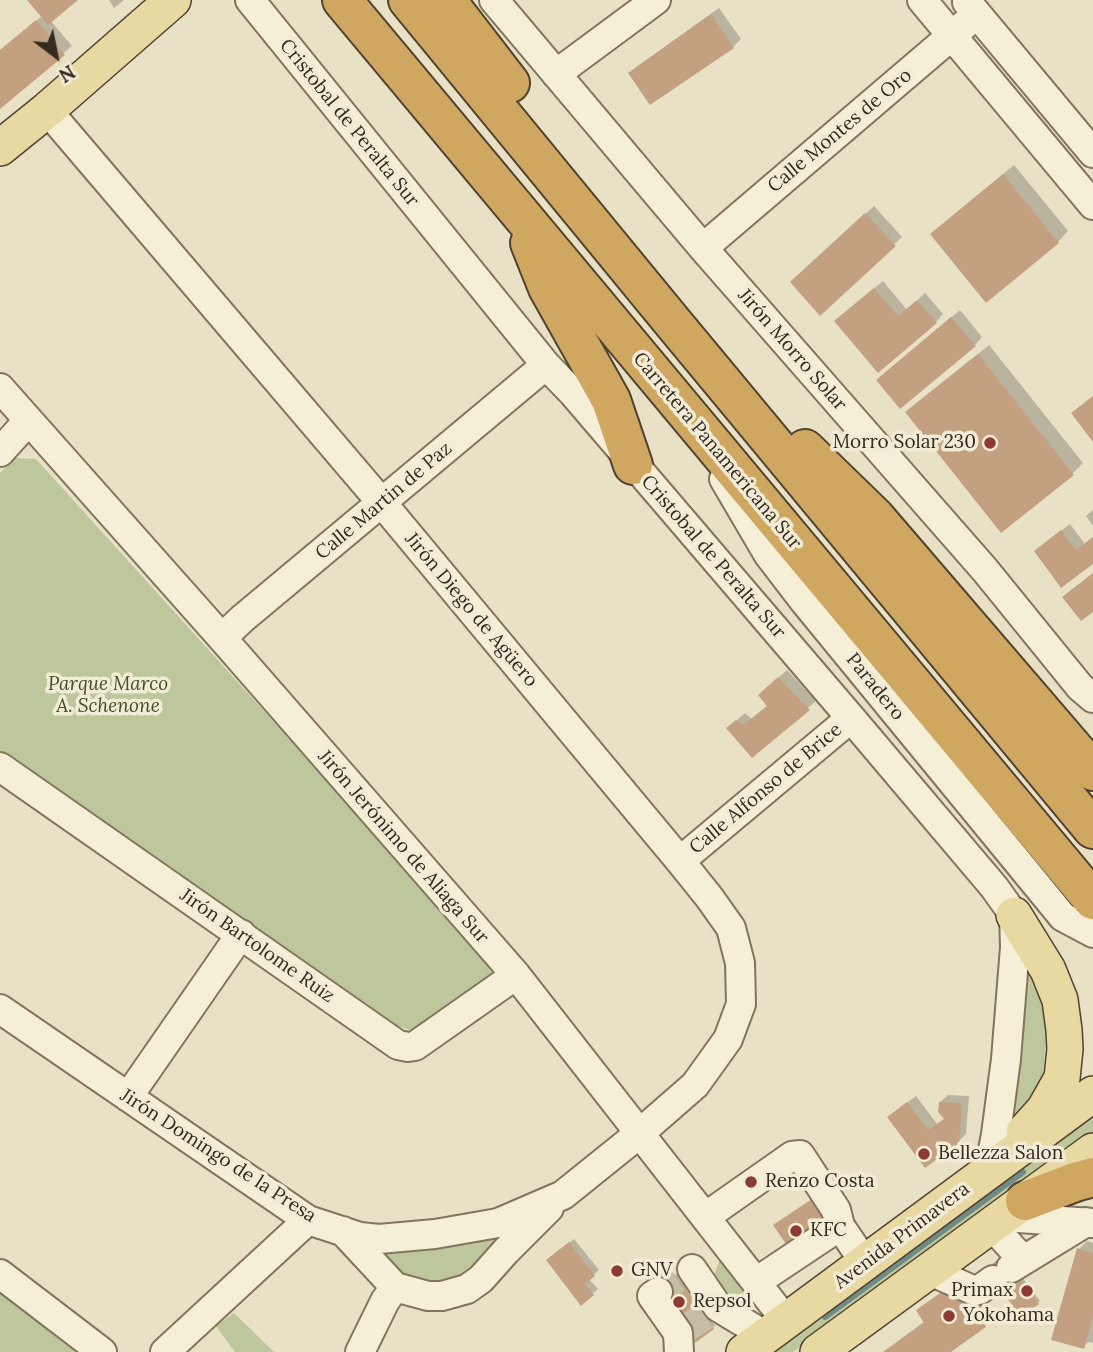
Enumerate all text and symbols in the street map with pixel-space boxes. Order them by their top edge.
north arrow [21,21,91,91]
street label: Cristobal de Peralta Sur [274,35,424,211]
text: N [55,60,80,88]
street label: Calle Montes de Oro [763,64,917,198]
street label: Jirón Morro Solar [733,284,851,416]
street label: Carretera Panamericana Sur [628,348,806,554]
place label: Morro Solar 230 [833,432,976,454]
marker: Morro Solar 230 [982,435,998,451]
street label: Calle Martin de Paz [311,437,457,565]
street label: Cristobal de Peralta Sur [636,471,790,643]
street label: Jirón Diego de Agüero [400,528,542,692]
street label: Paradero [841,649,909,725]
park label: Parque Marco A. Schenone [48,674,168,718]
street label: Calle Alfonso de Brice [685,719,847,859]
street label: Jirón Jerónimo de Aliaga Sur [313,746,493,948]
street label: Jirón Bartolome Ruiz [175,884,339,1008]
street label: Jirón Domingo de la Presa [116,1084,320,1228]
place label: Bellezza Salon [938,1143,1063,1165]
marker: Bellezza Salon [916,1146,932,1162]
place label: Renzo Costa [765,1171,875,1193]
marker: Renzo Costa [743,1174,759,1190]
street label: Avenida Primavera [830,1178,974,1294]
place label: KFC [810,1220,847,1242]
marker: KFC [788,1223,804,1239]
place label: GNV [631,1260,672,1282]
marker: GNV [609,1263,625,1279]
place label: Primax [951,1280,1013,1302]
marker: Primax [1019,1283,1035,1299]
place label: Repsol [693,1291,752,1313]
marker: Repsol [671,1294,687,1310]
place label: Yokohama [963,1305,1054,1327]
marker: Yokohama [941,1308,957,1324]

